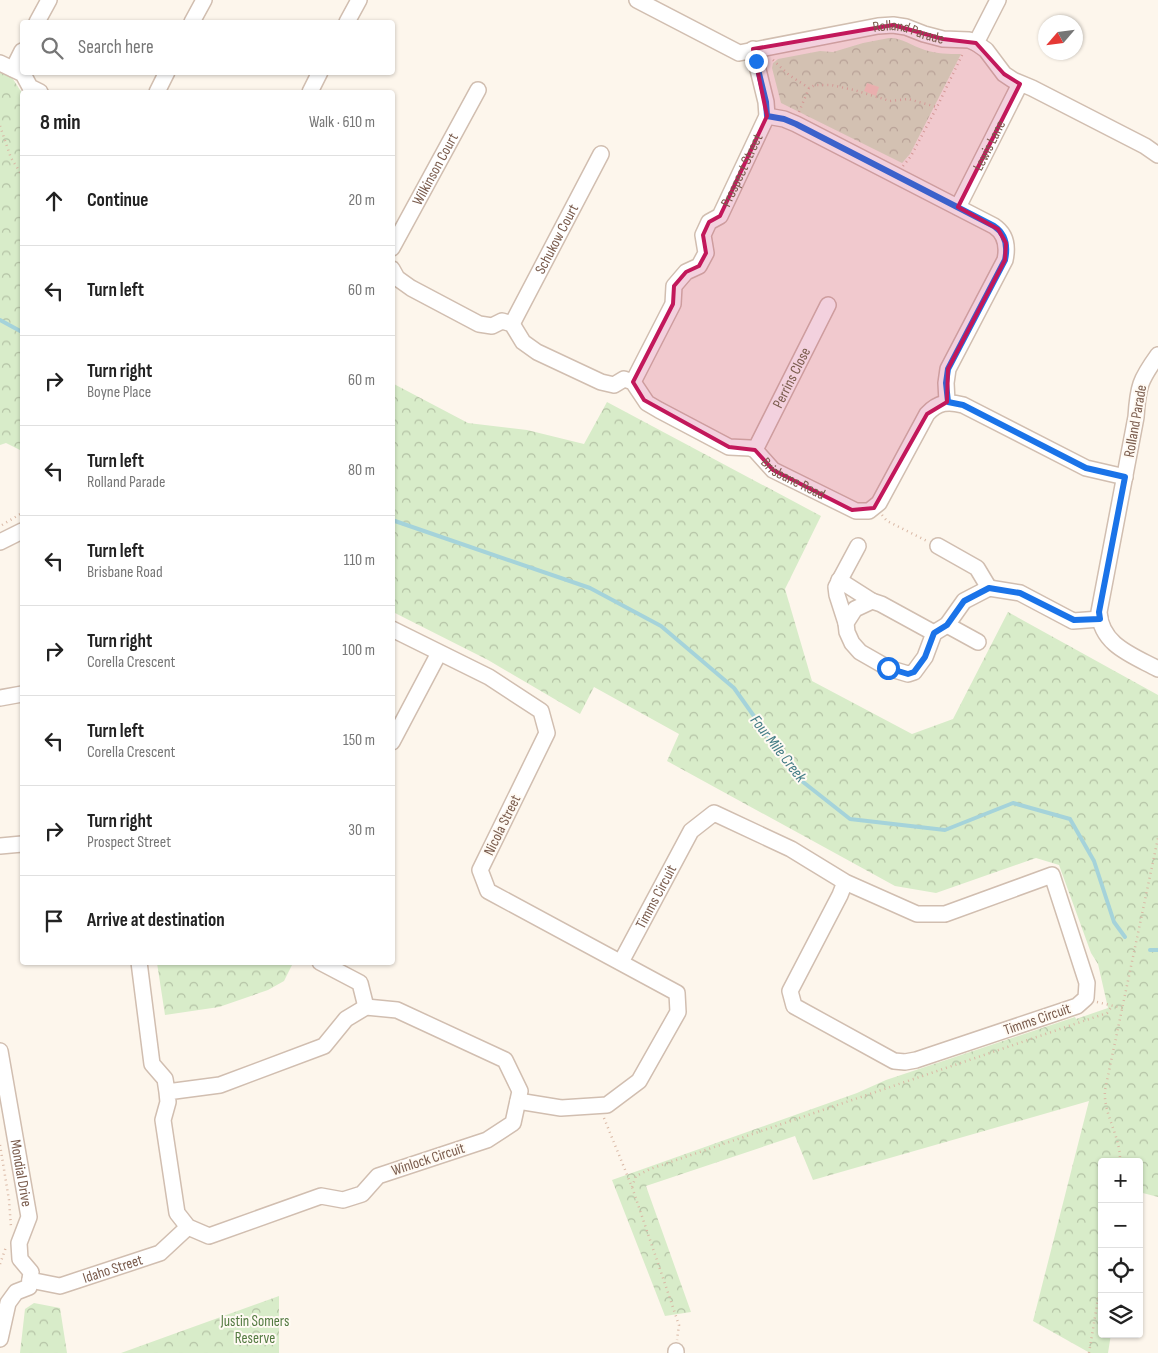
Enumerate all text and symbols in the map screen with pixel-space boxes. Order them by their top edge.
north arrow [1038,15,1083,60]
street label: Rolland Parade [871,16,946,49]
search box [20,20,395,75]
icon: search [38,34,66,62]
text: Search here [78,36,154,59]
route end [745,50,768,73]
text: 8 min [40,110,81,135]
text: Walk · 610 m [309,113,375,132]
street label: Lewis Lane [969,117,1010,174]
street label: Wilkinson Court [408,129,463,209]
street label: Prospect Street [717,130,768,210]
icon: ahead [40,187,68,215]
text: Continue [87,189,148,212]
text: 20 m [348,191,375,210]
street label: Schukow Court [531,201,583,277]
icon: left [40,277,68,305]
text: Turn left [87,279,144,302]
text: 60 m [348,281,375,300]
street label: Perrins Close [769,344,815,412]
text: Turn right [87,360,152,383]
icon: right [40,367,68,395]
text: 60 m [348,371,375,390]
text: Boyne Place [87,383,151,402]
street label: Rolland Parade [1120,383,1151,459]
text: Turn left [87,450,144,473]
street label: Brisbane Road [756,454,828,504]
icon: left [40,457,68,485]
text: 80 m [348,461,375,480]
text: Rolland Parade [87,473,165,492]
text: Turn left [87,540,144,563]
icon: left [40,547,68,575]
text: 110 m [344,551,375,570]
text: Brisbane Road [87,563,163,582]
text: Turn right [87,630,152,653]
icon: right [40,637,68,665]
text: 100 m [342,641,375,660]
text: Corella Crescent [87,653,176,672]
route start [877,657,900,680]
water label: Four Mile Creek [746,712,811,787]
text: Turn left [87,720,144,743]
icon: left [40,727,68,755]
text: 150 m [343,731,375,750]
text: Corella Crescent [87,743,176,762]
street label: Nicola Street [480,791,525,859]
text: Turn right [87,810,152,833]
icon: right [40,817,68,845]
text: 30 m [348,821,375,840]
text: Prospect Street [87,833,171,852]
street label: Timms Circuit [631,861,681,932]
icon: arrive [40,907,68,935]
text: Arrive at destination [87,909,225,932]
street label: Timms Circuit [1001,999,1074,1040]
street label: Mondial Drive [6,1138,36,1208]
street label: Winlock Circuit [389,1139,468,1180]
map controls [1098,1158,1143,1338]
button: + [1098,1158,1143,1203]
button: − [1098,1203,1143,1248]
button: locate [1098,1248,1143,1293]
street label: Idaho Street [80,1250,145,1288]
button: layers [1098,1293,1143,1338]
park label: Justin Somers Reserve [220,1312,289,1348]

